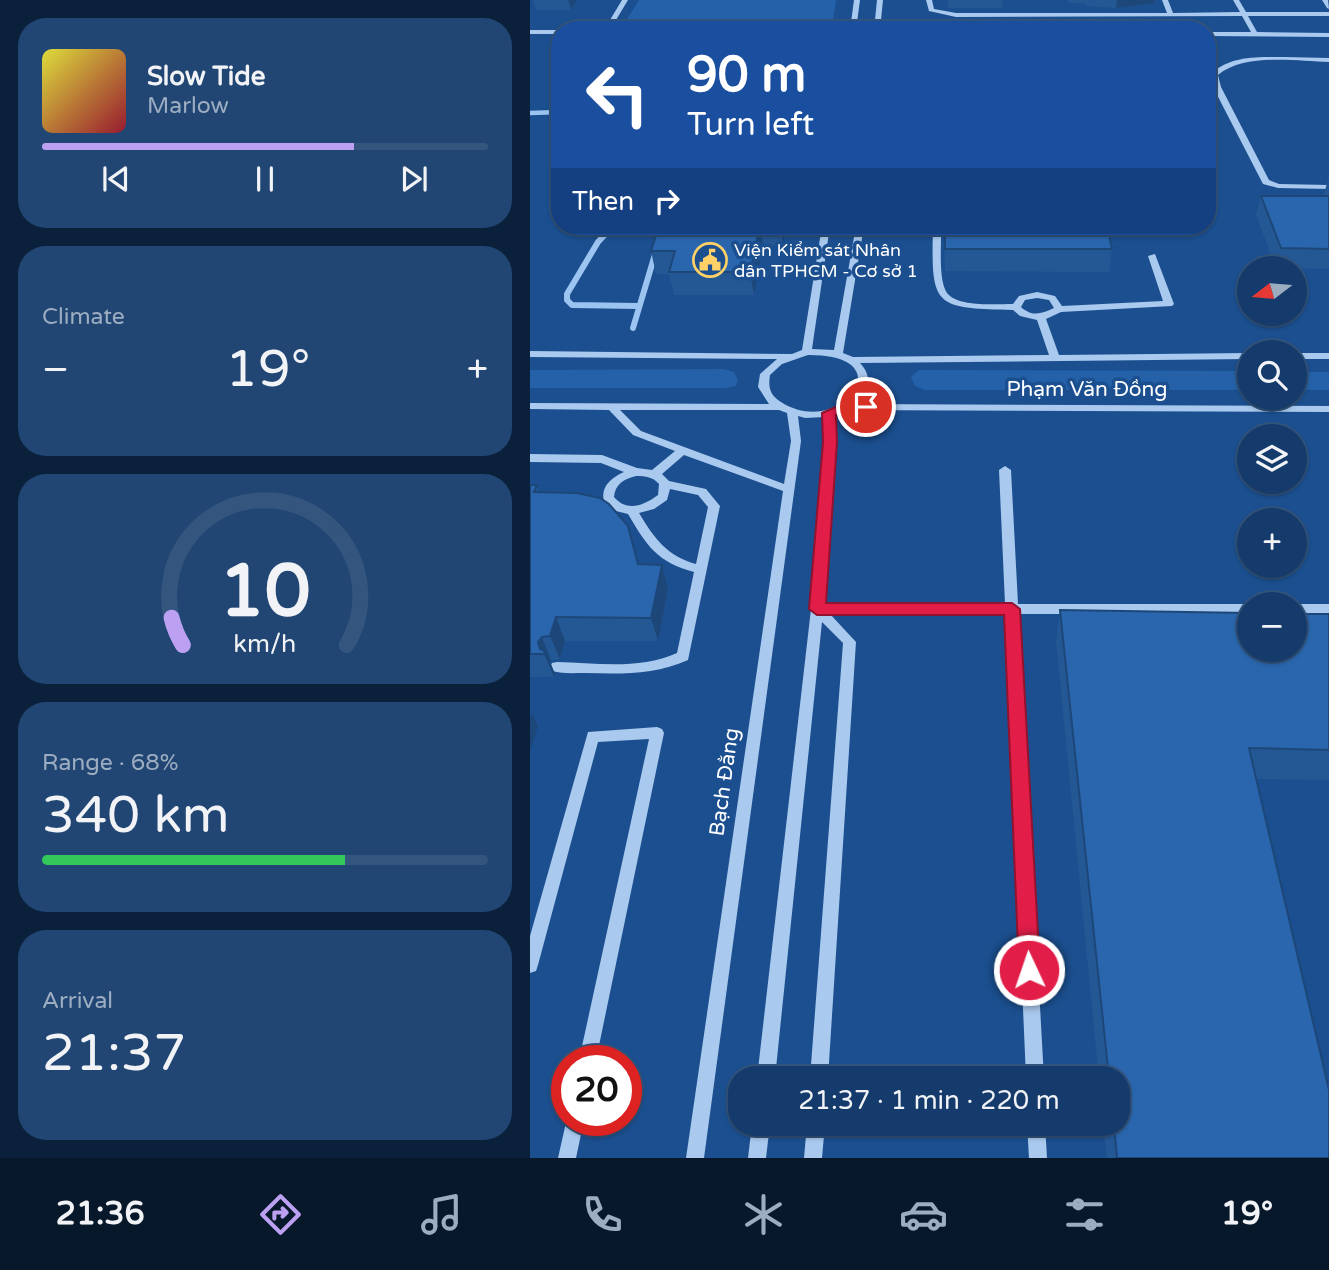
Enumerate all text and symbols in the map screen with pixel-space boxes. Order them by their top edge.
text: 90 m [687,46,806,105]
icon: left [572,49,663,140]
text: Slow Tide [147,61,265,92]
text: Marlow [147,92,229,120]
text: Turn left [687,106,814,144]
icon: previous [97,160,135,198]
icon: pause [246,160,284,198]
icon: next [395,160,433,198]
icon: right [648,182,686,220]
text: Then [572,186,634,217]
place label: Viện Kiểm sát Nhân dân TPHCM - Cơ sở 1 [734,239,918,282]
public building icon: Viện Kiểm sát Nhân dân TPHCM - Cơ sở 1 [691,241,729,279]
north arrow [1237,256,1307,326]
map controls [1237,256,1307,662]
text: Climate [42,303,125,331]
text: 19° [225,338,310,401]
button: search [1237,340,1307,410]
text: − [42,347,69,393]
text: + [467,347,488,393]
pin [836,377,896,437]
street label: Phạm Văn Đồng [1006,377,1168,402]
icon: arrive [847,388,885,426]
button: layers [1237,424,1307,494]
button: + [1237,508,1307,578]
text: 10 [219,548,311,636]
button: − [1237,592,1307,662]
text: km/h [234,629,296,659]
street label: Bạch Đằng [705,726,744,838]
text: Range · 68% [42,749,178,777]
text: 340 km [42,784,230,847]
position arrow [992,933,1066,1007]
text: Arrival [42,987,113,1015]
text: 21:37 [42,1022,186,1085]
speed limit sign: 20 [551,1045,642,1136]
text: 21:37 · 1 min · 220 m [798,1085,1060,1116]
icon: directions [256,1190,305,1239]
icon: music [417,1190,466,1239]
icon: phone [578,1190,627,1239]
icon: climate [739,1190,788,1239]
icon: car [899,1190,948,1239]
icon: filters [1060,1190,1109,1239]
text: 21:36 [56,1195,145,1233]
text: 19° [1221,1195,1273,1233]

